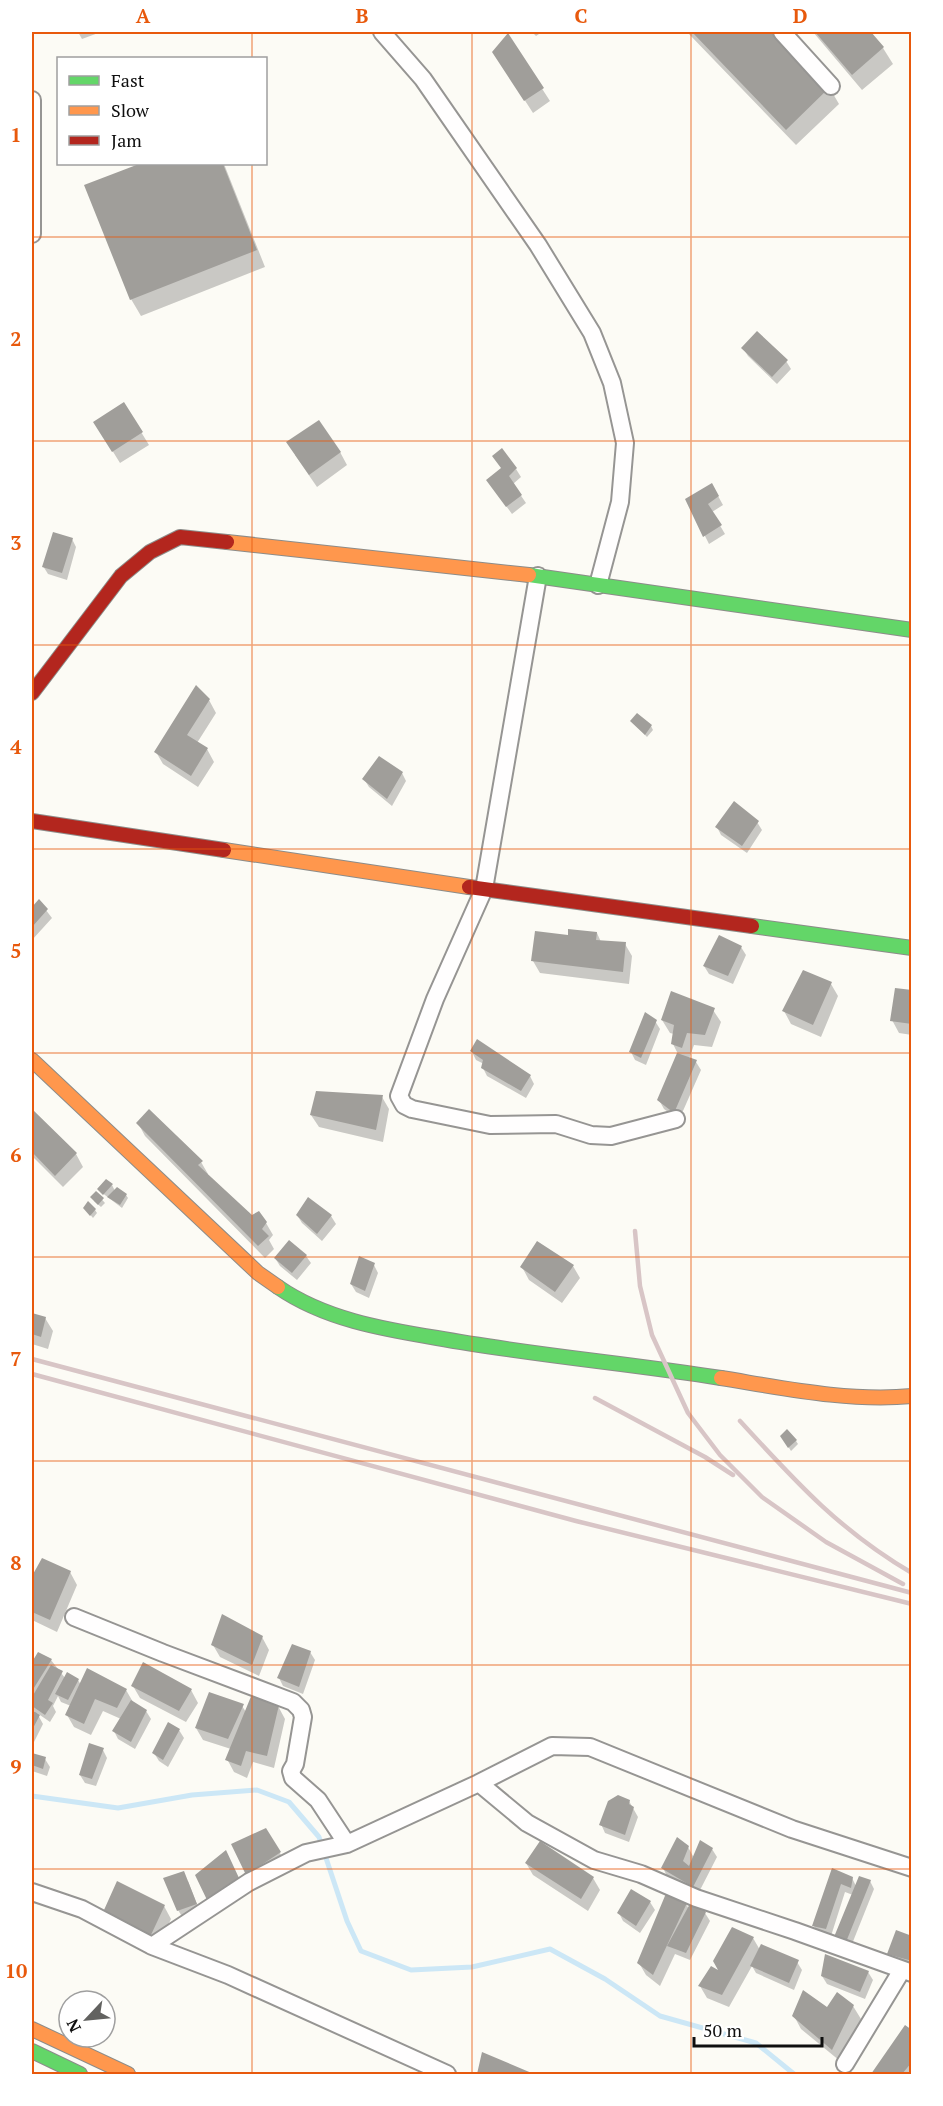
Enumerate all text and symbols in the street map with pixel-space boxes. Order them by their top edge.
text: A [136,2,151,29]
text: B [356,2,369,29]
text: C [574,2,588,29]
text: D [793,2,807,29]
legend [57,57,267,165]
text: Fast [111,68,145,92]
text: Slow [111,98,150,122]
text: 1 [10,121,22,148]
text: Jam [111,128,142,152]
text: 2 [10,325,22,352]
text: 3 [10,529,22,556]
text: 4 [10,733,22,760]
text: 5 [10,937,22,964]
text: 6 [10,1141,22,1168]
text: 7 [10,1345,22,1372]
text: 8 [10,1549,22,1576]
text: 9 [10,1753,22,1780]
text: 10 [5,1957,27,1984]
north arrow [57,1989,117,2049]
scale bar [694,2010,822,2048]
text: N [61,2015,86,2036]
text: 50 m [703,2018,743,2042]

